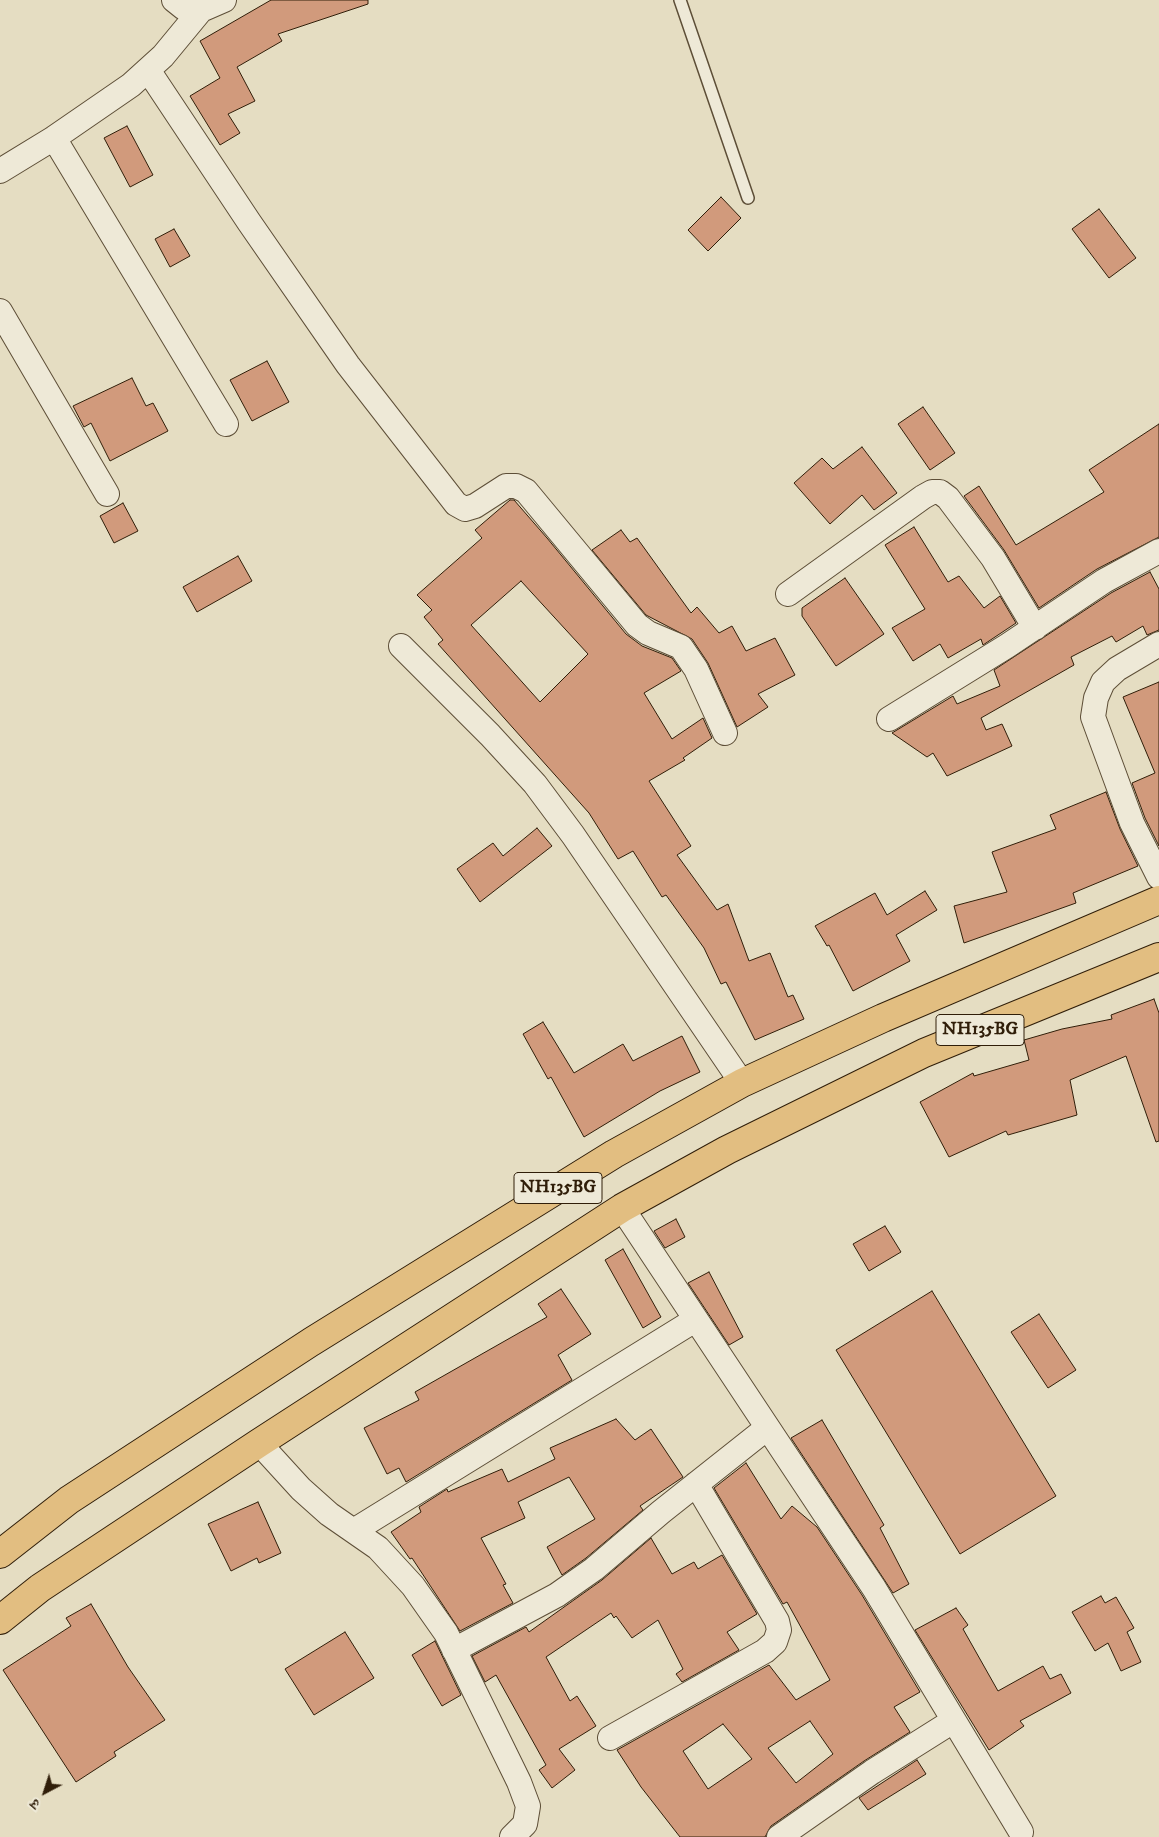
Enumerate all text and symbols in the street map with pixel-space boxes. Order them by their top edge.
road number: NH135BG [936,1014,1024,1046]
road number: NH135BG [514,1172,602,1204]
north arrow [20,1767,70,1817]
text: उ [27,1794,44,1813]

